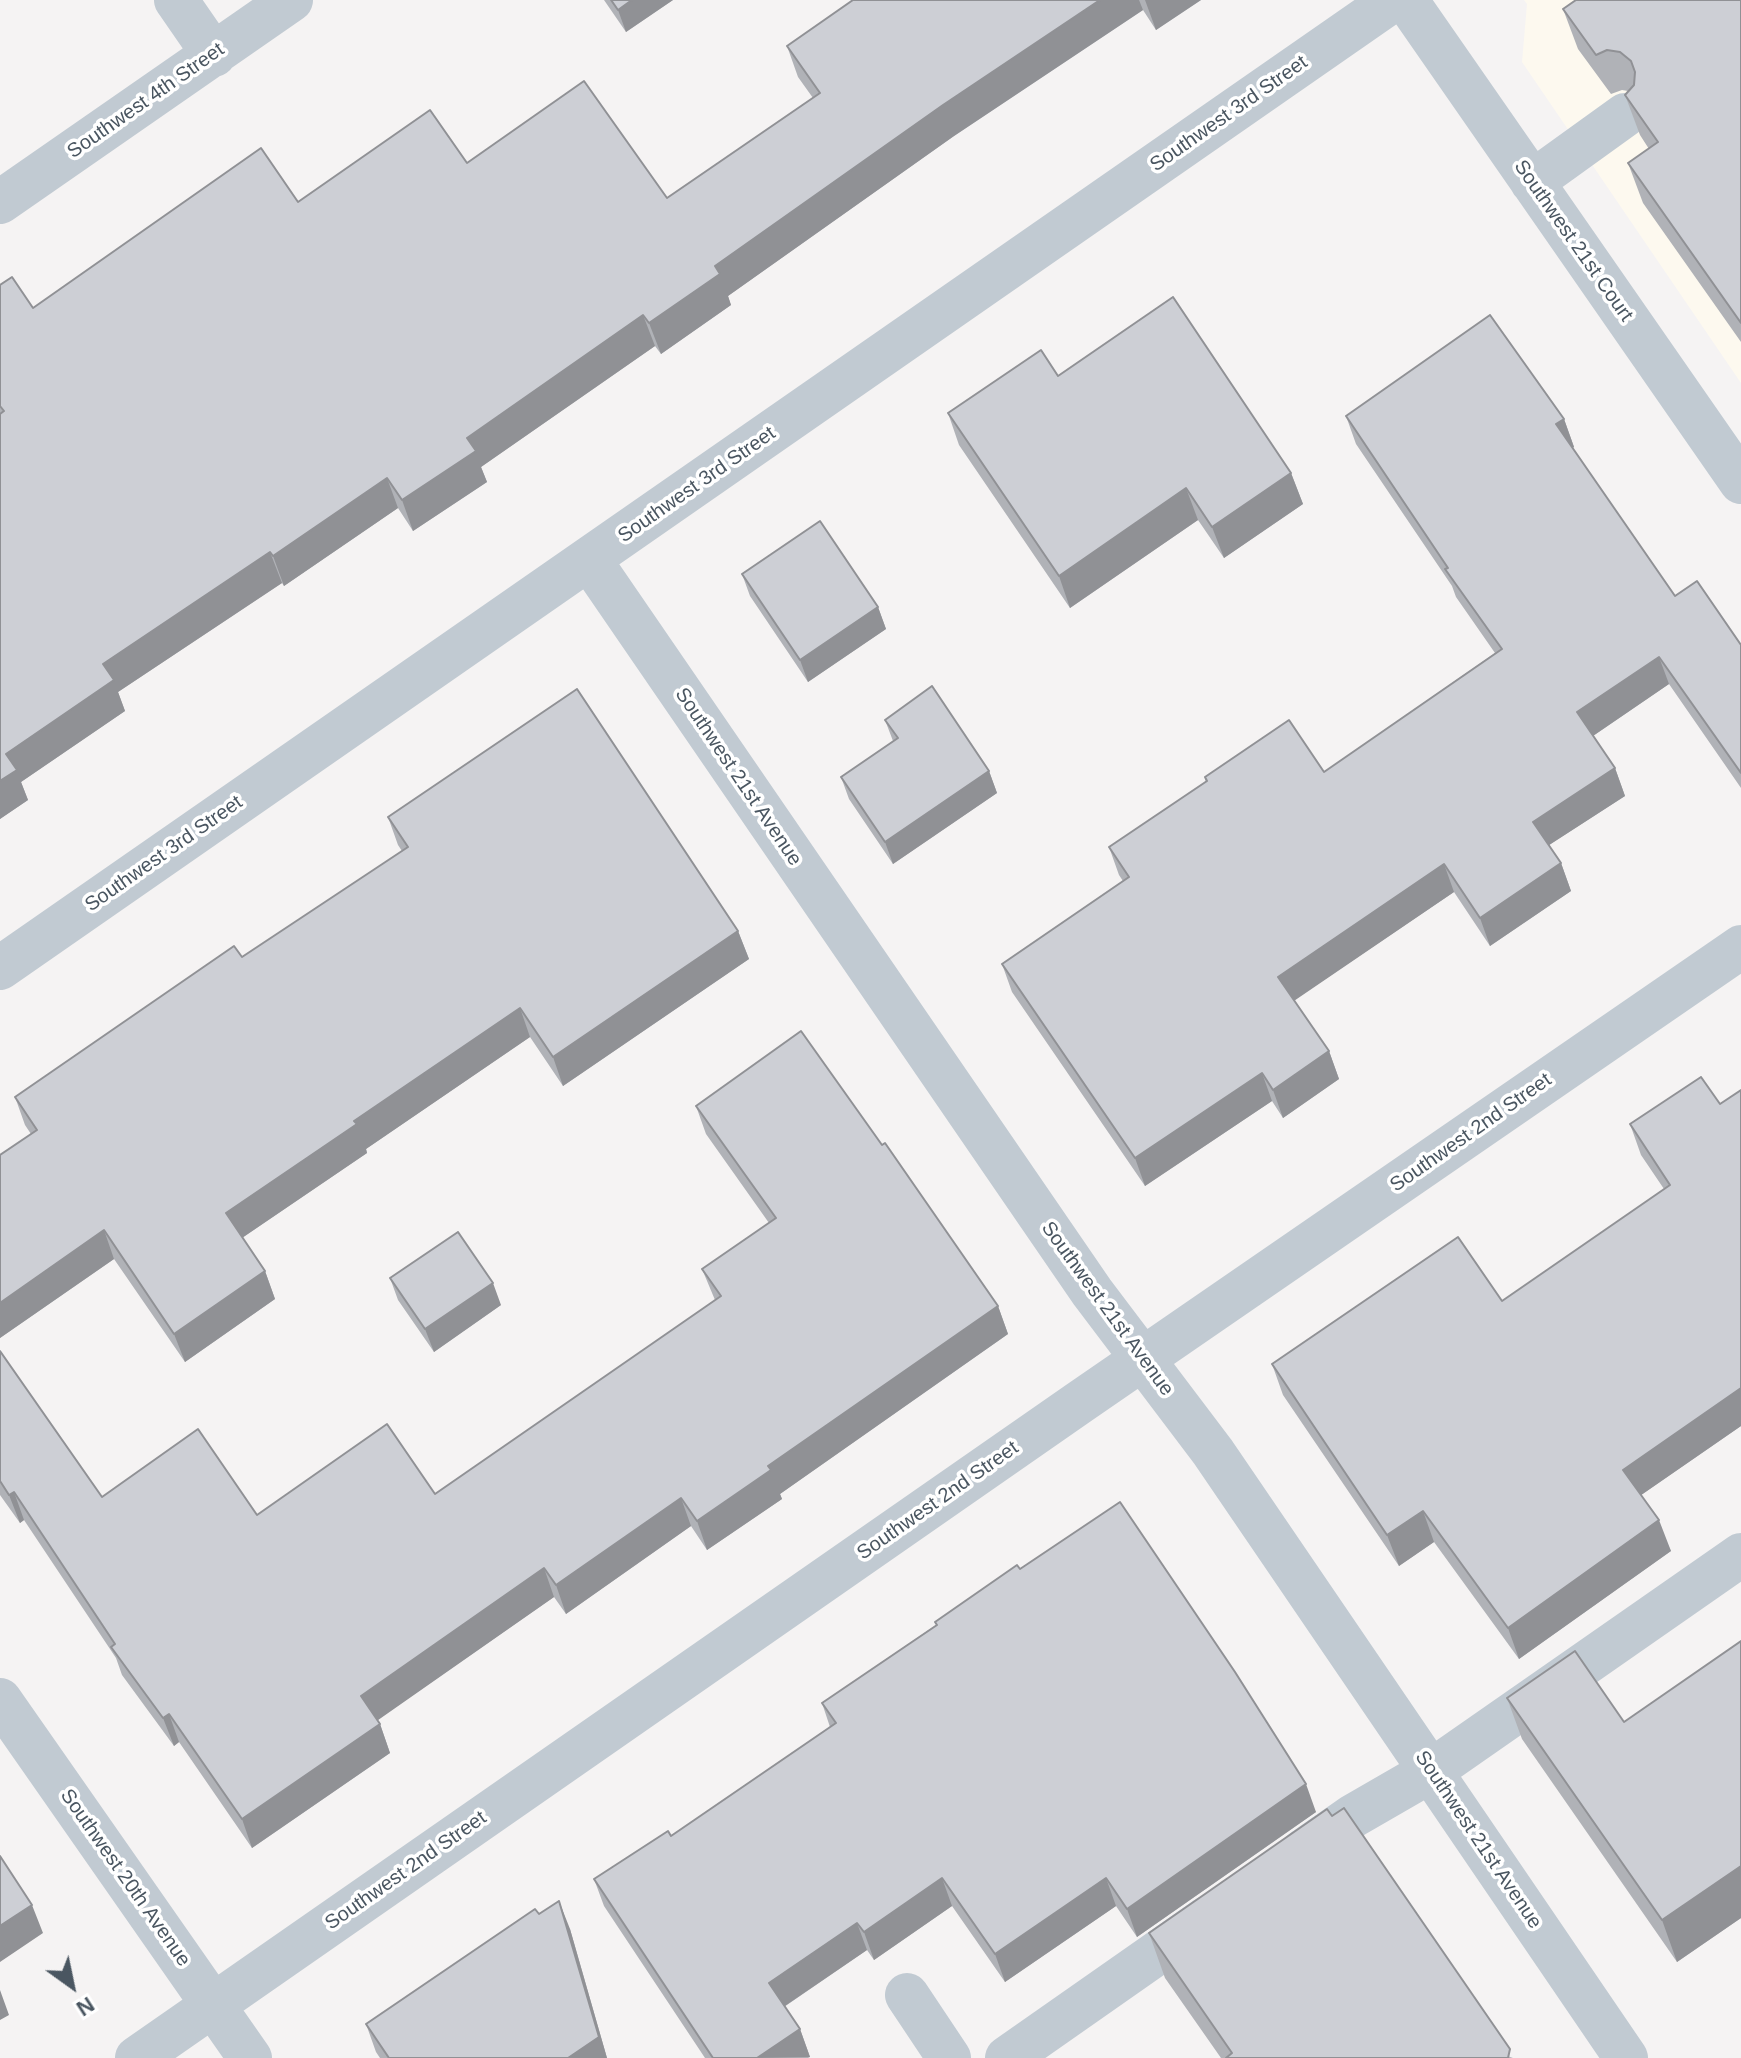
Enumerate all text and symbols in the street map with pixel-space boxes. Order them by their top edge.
street label: Southwest 4th Street [63,38,229,164]
street label: Southwest 3rd Street [1146,51,1312,177]
street label: Southwest 21st Court [1508,156,1638,326]
street label: Southwest 3rd Street [614,422,780,548]
street label: Southwest 21st Avenue [669,683,807,871]
street label: Southwest 3rd Street [81,791,247,917]
street label: Southwest 2nd Street [1386,1068,1556,1198]
street label: Southwest 21st Avenue [1036,1217,1178,1401]
street label: Southwest 2nd Street [853,1436,1023,1566]
street label: Southwest 21st Avenue [1409,1746,1547,1934]
street label: Southwest 20th Avenue [55,1785,195,1971]
street label: Southwest 2nd Street [321,1806,491,1936]
north arrow [32,1946,112,2026]
text: N [72,1992,99,2021]

